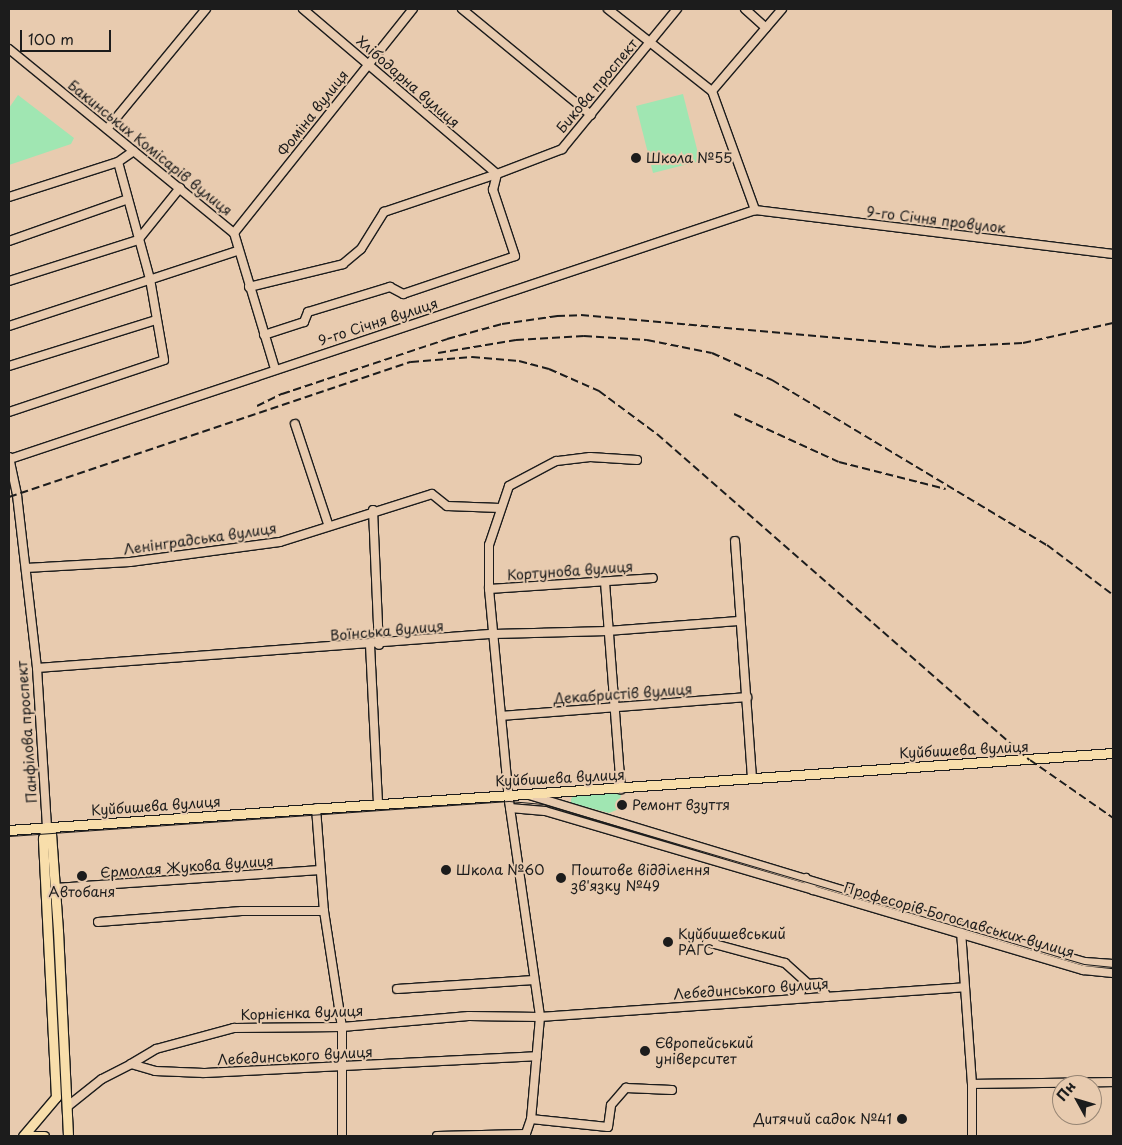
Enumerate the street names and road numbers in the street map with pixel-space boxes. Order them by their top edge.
street label: Хлібодарна вулиця [353,32,463,132]
street label: Бикова проспект [553,36,641,136]
street label: Фоміна вулиця [274,66,352,160]
street label: Бакинських Комісарів вулиця [64,76,236,220]
street label: 9-го Січня провулок [865,203,1007,237]
street label: 9-го Січня вулиця [316,295,440,349]
street label: Ленінградська вулиця [122,520,278,558]
street label: Кортунова вулиця [506,558,634,584]
street label: Воїнська вулиця [329,618,445,644]
street label: Панфілова проспект [14,660,40,804]
street label: Декабристів вулиця [553,681,693,707]
street label: Куйбишева вулиця [898,738,1030,762]
street label: Куйбишева вулиця [494,766,626,790]
street label: Куйбишева вулиця [90,793,222,819]
street label: Єрмолая Жукова вулиця [100,853,274,881]
street label: Професорів Богославських вулиця [841,879,1077,961]
street label: Лебединського вулиця [673,975,829,1003]
street label: Корнієнка вулиця [240,1002,364,1024]
street label: Лебединського вулиця [217,1044,373,1068]

